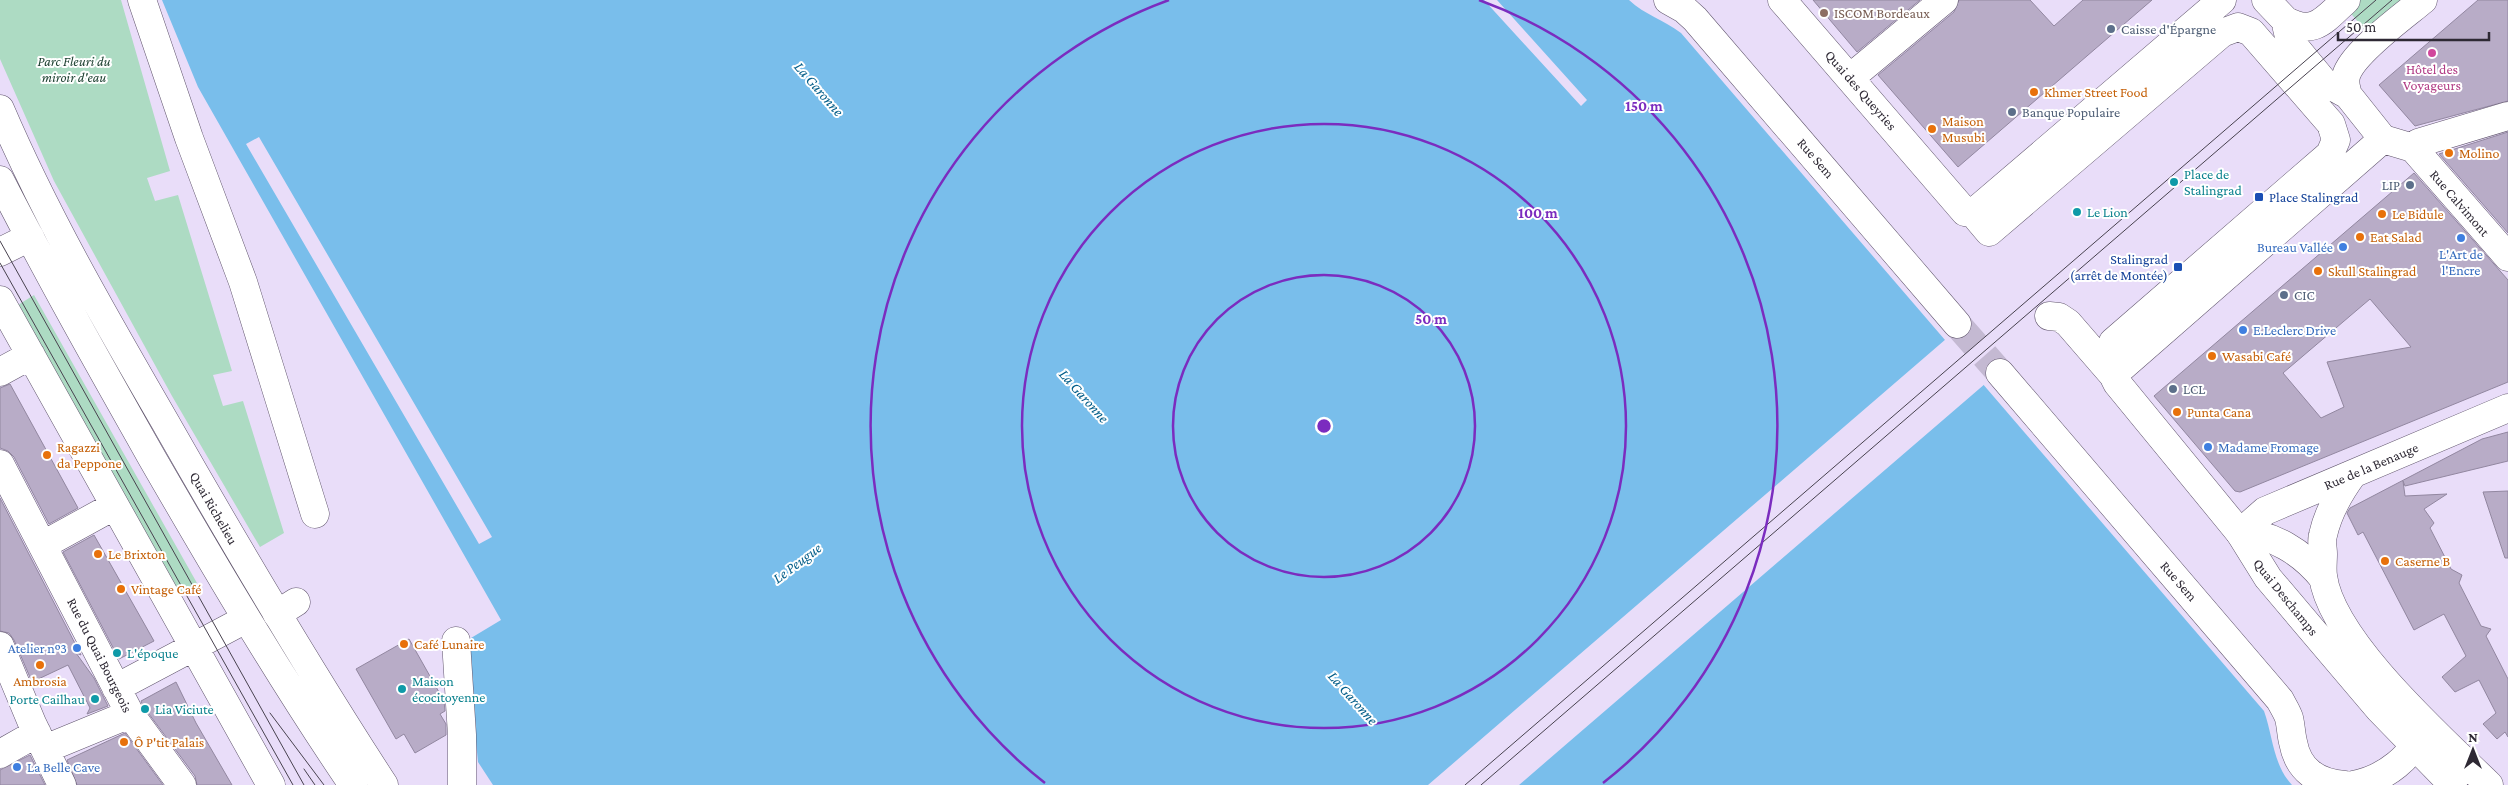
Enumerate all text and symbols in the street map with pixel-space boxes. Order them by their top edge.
place label: ISCOM Bordeaux [1834,5,1930,21]
marker: ISCOM Bordeaux [1818,7,1830,19]
scale bar [2338,10,2489,42]
text: 50 m [2346,19,2376,35]
place label: Caisse d'Épargne [2121,21,2216,37]
marker: Caisse d'Épargne [2105,23,2117,35]
street label: Quai des Queyries [1822,47,1900,133]
marker: Hôtel des Voyageurs [2426,47,2438,59]
park label: Parc Fleuri du miroir d'eau [37,53,111,85]
water label: La Garonne [791,59,847,119]
place label: Hôtel des Voyageurs [2403,61,2461,93]
place label: Khmer Street Food [2044,84,2148,100]
marker: Khmer Street Food [2028,86,2040,98]
text: 150 m [1625,98,1663,114]
place label: Banque Populaire [2022,104,2120,120]
marker: Banque Populaire [2006,106,2018,118]
place label: Maison Musubi [1942,113,1985,145]
marker: Maison Musubi [1926,123,1938,135]
street label: Rue Sem [1794,135,1838,181]
place label: Molino [2459,145,2499,161]
marker: Molino [2443,147,2455,159]
place label: Place de Stalingrad [2184,166,2242,198]
street label: Rue Calvimont [2427,167,2493,240]
marker: Place de Stalingrad [2168,176,2180,188]
place label: LIP [2382,177,2400,193]
marker: LIP [2404,179,2416,191]
place label: Place Stalingrad [2269,189,2359,205]
marker: Place Stalingrad [2253,191,2265,203]
place label: Le Lion [2087,204,2128,220]
text: 100 m [1518,205,1558,221]
marker: Le Lion [2071,206,2083,218]
place label: Le Bidule [2392,206,2444,222]
marker: Le Bidule [2376,208,2388,220]
place label: Eat Salad [2370,229,2423,245]
marker: Eat Salad [2354,231,2366,243]
marker: L'Art de l'Encre [2455,232,2467,244]
place label: Bureau Vallée [2257,239,2333,255]
marker: Bureau Vallée [2337,241,2349,253]
place label: L'Art de l'Encre [2439,246,2483,278]
place label: Stalingrad (arrêt de Montée) [2070,251,2169,284]
marker: Stalingrad (arrêt de Montée) [2172,261,2184,273]
place label: Skull Stalingrad [2328,263,2417,279]
marker: Skull Stalingrad [2312,265,2324,277]
place label: CIC [2294,287,2315,303]
marker: CIC [2278,289,2290,301]
text: 50 m [1415,311,1447,327]
place label: E.Leclerc Drive [2253,322,2336,338]
marker: E.Leclerc Drive [2237,324,2249,336]
place label: Wasabi Café [2222,348,2291,364]
marker: Wasabi Café [2206,350,2218,362]
water label: La Garonne [1056,366,1112,426]
place label: LCL [2183,381,2205,397]
marker: LCL [2167,383,2179,395]
place label: Punta Cana [2187,404,2252,420]
marker: Punta Cana [2171,406,2183,418]
centre of rings [1315,417,1333,435]
place label: Ragazzi da Peppone [57,439,122,471]
place label: Madame Fromage [2218,439,2319,455]
street label: Rue de la Benauge [2321,439,2421,493]
marker: Madame Fromage [2202,441,2214,453]
marker: Ragazzi da Peppone [41,449,53,461]
street label: Quai Richelieu [187,469,242,548]
water label: Le Peugue [770,539,825,587]
place label: Le Brixton [108,546,166,562]
marker: Le Brixton [92,548,104,560]
place label: Caserne B [2395,553,2451,569]
street label: Quai Deschamps [2250,555,2322,639]
marker: Caserne B [2379,555,2391,567]
street label: Rue Sem [2157,558,2201,604]
place label: Vintage Café [131,581,201,597]
marker: Vintage Café [115,583,127,595]
street label: Rue du Quai Bourgeois [64,595,136,715]
place label: Café Lunaire [414,636,484,652]
marker: Café Lunaire [398,638,410,650]
place label: Atelier nº3 [8,640,67,656]
marker: Atelier nº3 [71,642,83,654]
place label: L'époque [127,645,178,661]
marker: L'époque [111,647,123,659]
marker: Ambrosia [34,659,46,671]
water label: La Garonne [1325,668,1381,728]
place label: Ambrosia [13,673,67,689]
place label: Maison écocitoyenne [412,673,485,705]
marker: Maison écocitoyenne [396,683,408,695]
place label: Porte Cailhau [10,691,86,707]
marker: Porte Cailhau [89,693,101,705]
place label: Lia Viciute [155,701,214,717]
marker: Lia Viciute [139,703,151,715]
north arrow [2448,725,2498,775]
text: N [2468,729,2478,745]
place label: Ô P'tit Palais [134,734,204,750]
marker: Ô P'tit Palais [118,736,130,748]
place label: La Belle Cave [27,759,100,775]
marker: La Belle Cave [11,761,23,773]

